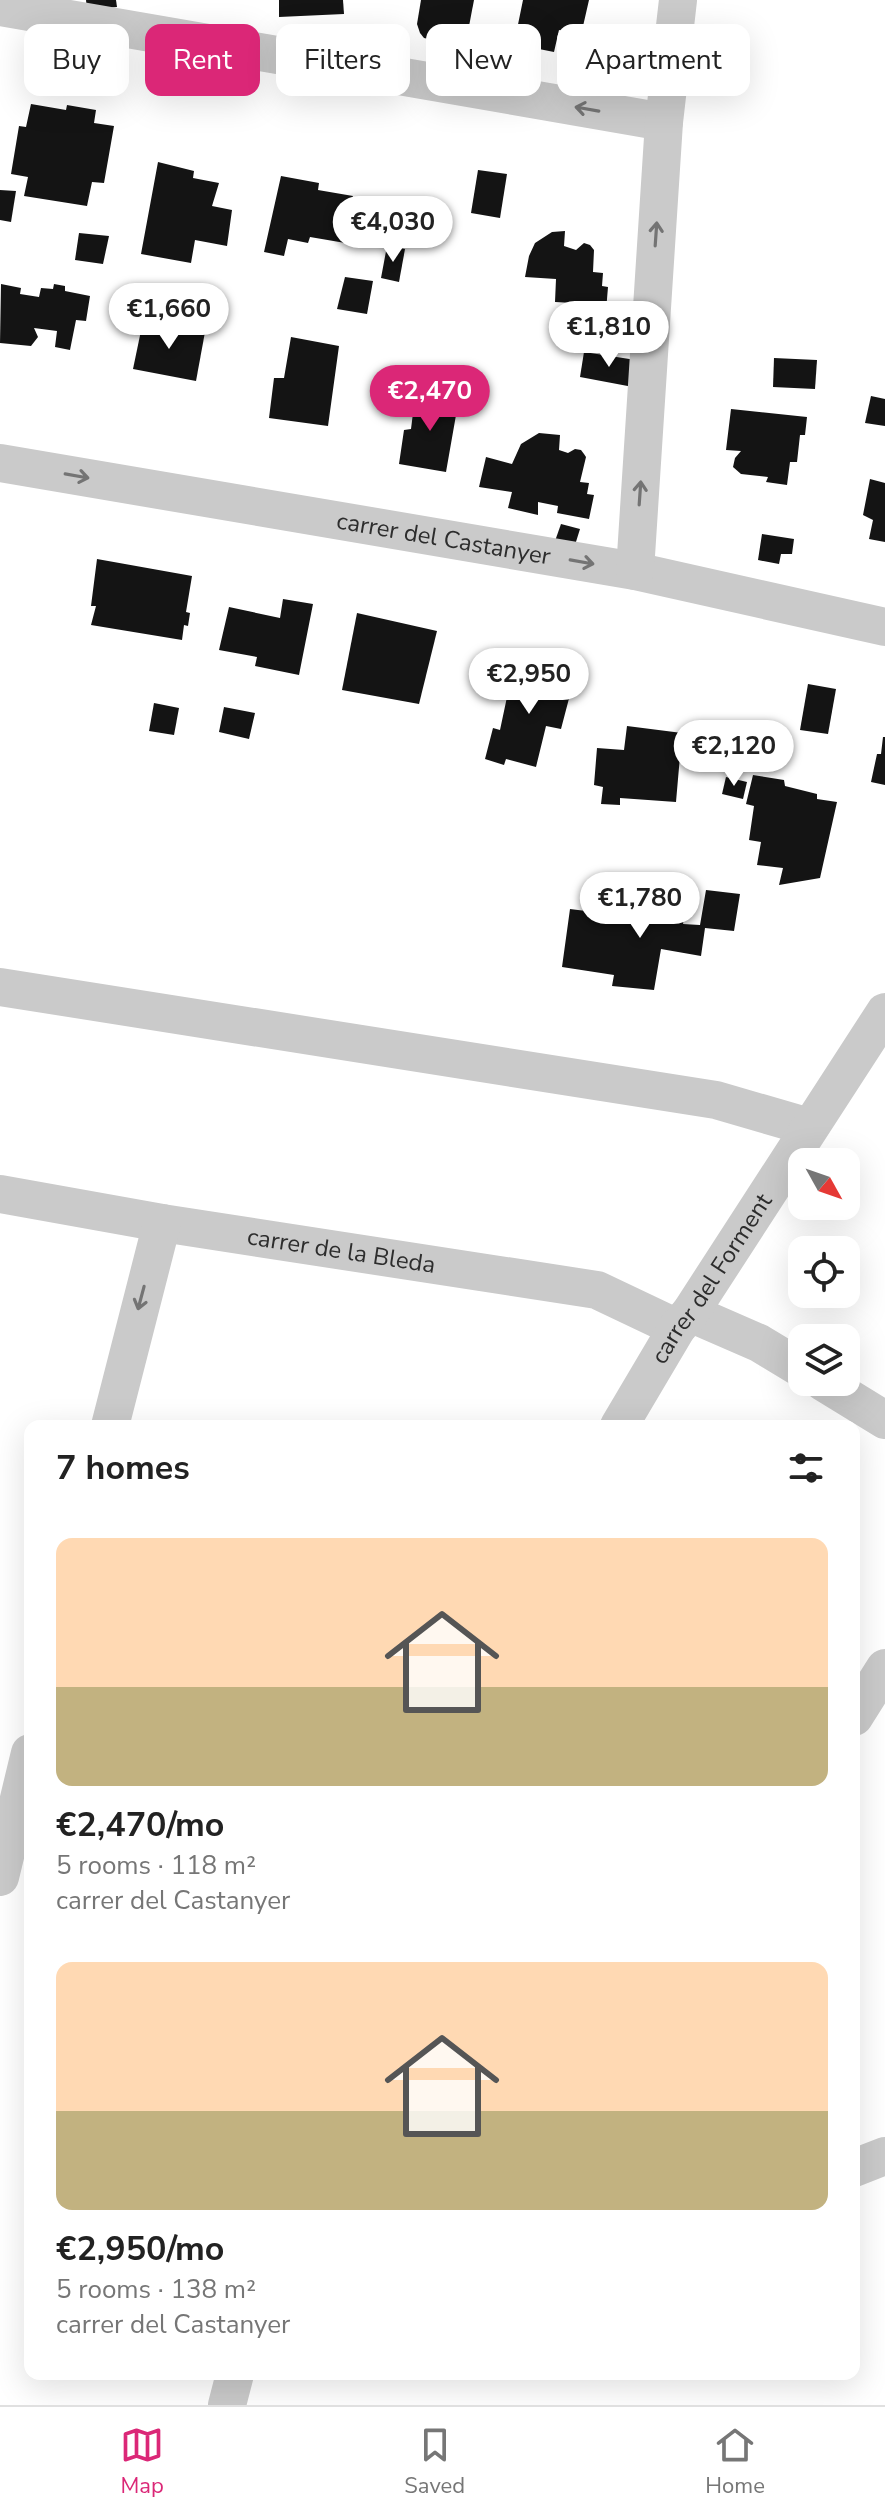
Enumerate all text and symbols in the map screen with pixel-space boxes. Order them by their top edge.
chip: Buy [24,24,129,96]
chip: Rent [145,24,260,96]
chip: Filters [276,24,410,96]
chip: New [426,24,541,96]
chip: Apartment [557,24,750,96]
one-way arrow [574,101,600,116]
pin: €4,030 [328,196,458,264]
text: €4,030 [351,204,435,239]
one-way arrow [649,221,664,248]
pin: €1,660 [104,283,234,351]
text: €1,660 [127,291,211,326]
pin: €1,810 [544,301,674,369]
text: €1,810 [567,309,651,344]
pin: €2,470 [365,365,495,433]
text: €2,470 [388,373,472,408]
one-way arrow [64,470,89,485]
one-way arrow [633,480,648,507]
street label: carrer del Castanyer [334,505,553,572]
one-way arrow [569,555,594,570]
pin: €2,950 [464,648,594,716]
text: €2,950 [487,656,571,691]
pin: €2,120 [669,720,799,788]
text: €2,120 [692,728,776,763]
pin: €1,780 [575,872,705,940]
text: €1,780 [598,880,682,915]
north arrow [788,1148,860,1220]
map controls [788,1148,860,1396]
street label: carrer del Forment [643,1187,780,1370]
street label: carrer de la Bleda [245,1220,438,1281]
button: locate [788,1236,860,1308]
one-way arrow [133,1285,148,1311]
button: layers [788,1324,860,1396]
text: 7 homes [56,1445,190,1491]
icon: filters [784,1446,828,1490]
icon: home [370,1590,514,1734]
text: €2,470/mo [56,1802,224,1848]
text: 5 rooms · 118 m² [56,1848,256,1883]
text: carrer del Castanyer [56,1883,290,1918]
icon: home [370,2014,514,2158]
text: €2,950/mo [56,2226,224,2272]
text: 5 rooms · 138 m² [56,2272,256,2307]
text: carrer del Castanyer [56,2307,290,2342]
tab: Map [120,2423,164,2501]
tab: Saved [404,2423,465,2501]
tab: Home [705,2423,765,2501]

